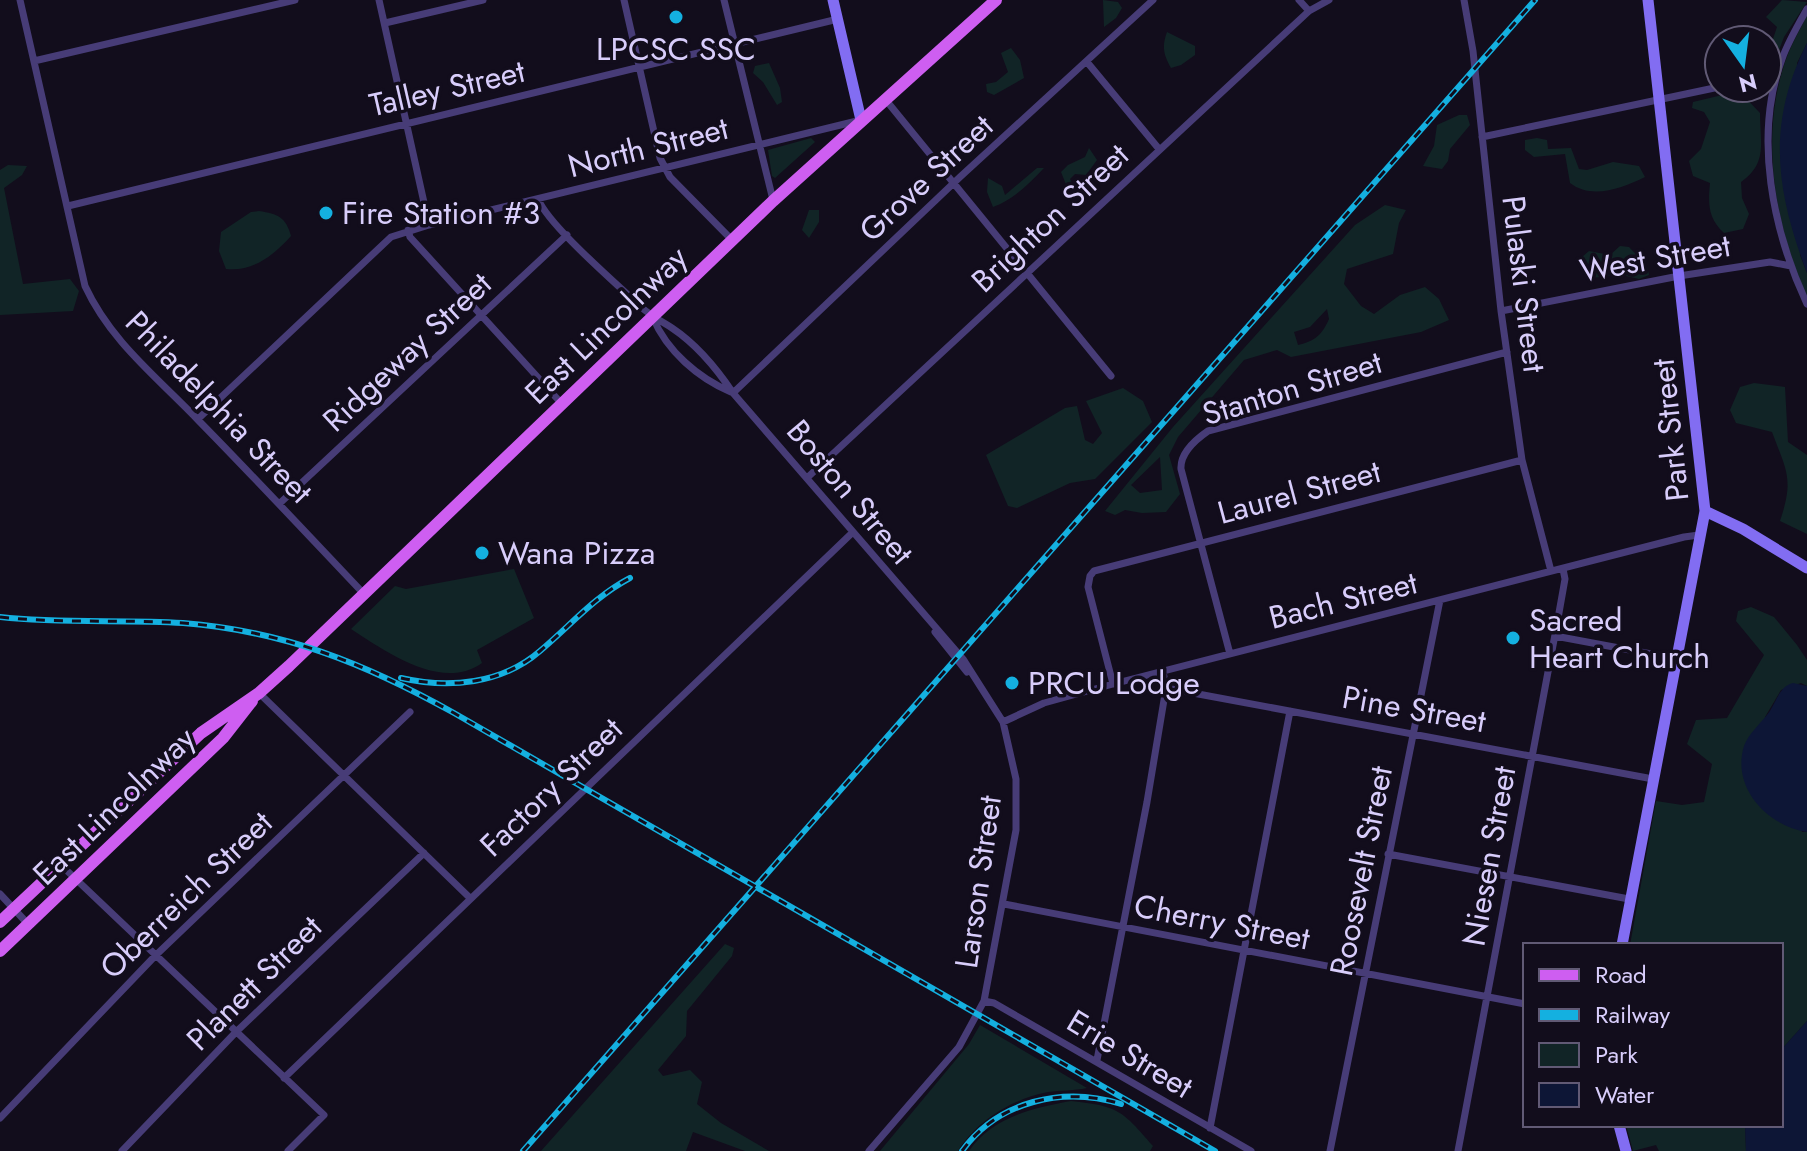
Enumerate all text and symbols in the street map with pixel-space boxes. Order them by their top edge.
marker: LPCSC SSC [667,8,685,26]
north arrow [1703,24,1783,104]
place label: LPCSC SSC [596,26,756,72]
street label: Talley Street [365,48,529,128]
text: N [1735,66,1760,101]
street label: Grove Street [849,104,1003,252]
street label: North Street [563,105,733,189]
street label: Brighton Street [961,133,1139,303]
place label: Fire Station #3 [342,190,540,236]
street label: Pulaski Street [1490,193,1558,375]
marker: Fire Station #3 [317,204,335,222]
street label: West Street [1576,222,1734,294]
street label: East Lincolnway [514,235,698,415]
street label: Ridgeway Street [312,261,502,442]
street label: Philadelphia Street [115,300,323,514]
street label: Stanton Street [1197,339,1388,437]
street label: Park Street [1640,356,1700,504]
street label: Boston Street [776,410,924,574]
street label: Laurel Street [1212,448,1386,536]
place label: Wana Pizza [498,530,655,576]
marker: Wana Pizza [473,544,491,562]
street label: Bach Street [1264,559,1422,641]
place label: Sacred Heart Church [1529,597,1710,680]
marker: Sacred Heart Church [1504,629,1522,647]
place label: PRCU Lodge [1028,660,1200,706]
marker: PRCU Lodge [1003,674,1021,692]
street label: Pine Street [1339,674,1490,744]
street label: Factory Street [469,707,633,867]
street label: East Lincolnway [22,716,206,896]
street label: Roosevelt Street [1318,762,1404,980]
street label: Niesen Street [1451,762,1527,949]
street label: Larson Street [943,792,1013,971]
street label: Oberreich Street [89,800,283,989]
street label: Cherry Street [1130,882,1314,962]
street label: Planett Street [176,905,332,1061]
legend [1523,943,1783,1127]
text: Road [1595,957,1647,992]
text: Railway [1595,997,1670,1032]
street label: Erie Street [1058,998,1202,1110]
text: Park [1595,1037,1638,1072]
text: Water [1595,1077,1655,1112]

